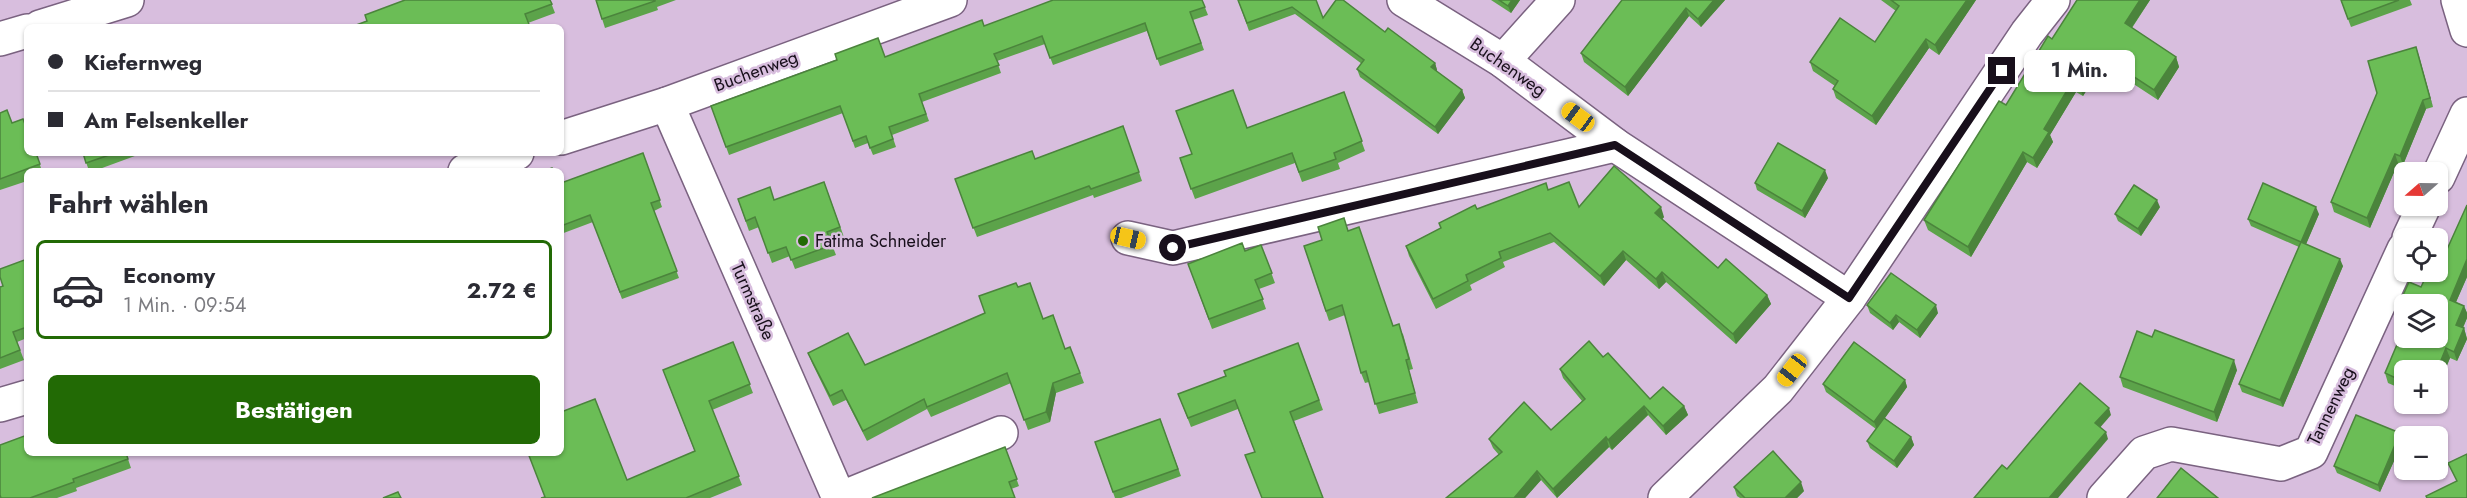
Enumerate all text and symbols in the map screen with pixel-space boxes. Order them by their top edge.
street label: Buchenweg [1465,31,1551,103]
street label: Buchenweg [710,44,802,98]
text: Kiefernweg [84,46,202,78]
callout: 1 Min. [2023,50,2134,92]
text: 1 Min. [2051,56,2108,85]
route end [1988,57,2015,84]
car [1558,99,1598,135]
text: Am Felsenkeller [84,104,249,136]
north arrow [2394,162,2448,216]
map controls [2394,162,2448,480]
text: Fahrt wählen [48,184,209,223]
car [1108,225,1148,251]
place label: Fatima Schneider [815,228,947,254]
button: locate [2394,228,2448,282]
marker: Fatima Schneider [796,234,810,248]
route start [1159,234,1186,261]
street label: Turmstraße [724,258,782,344]
text: Economy [123,259,215,291]
icon: car [51,263,105,317]
text: 2.72 € [467,274,537,306]
text: 1 Min. · 09:54 [123,291,246,320]
button: layers [2394,294,2448,348]
car [1774,350,1810,390]
button: + [2394,360,2448,414]
street label: Tannenweg [2301,362,2361,450]
button: Bestätigen [48,375,540,444]
button: − [2394,426,2448,480]

